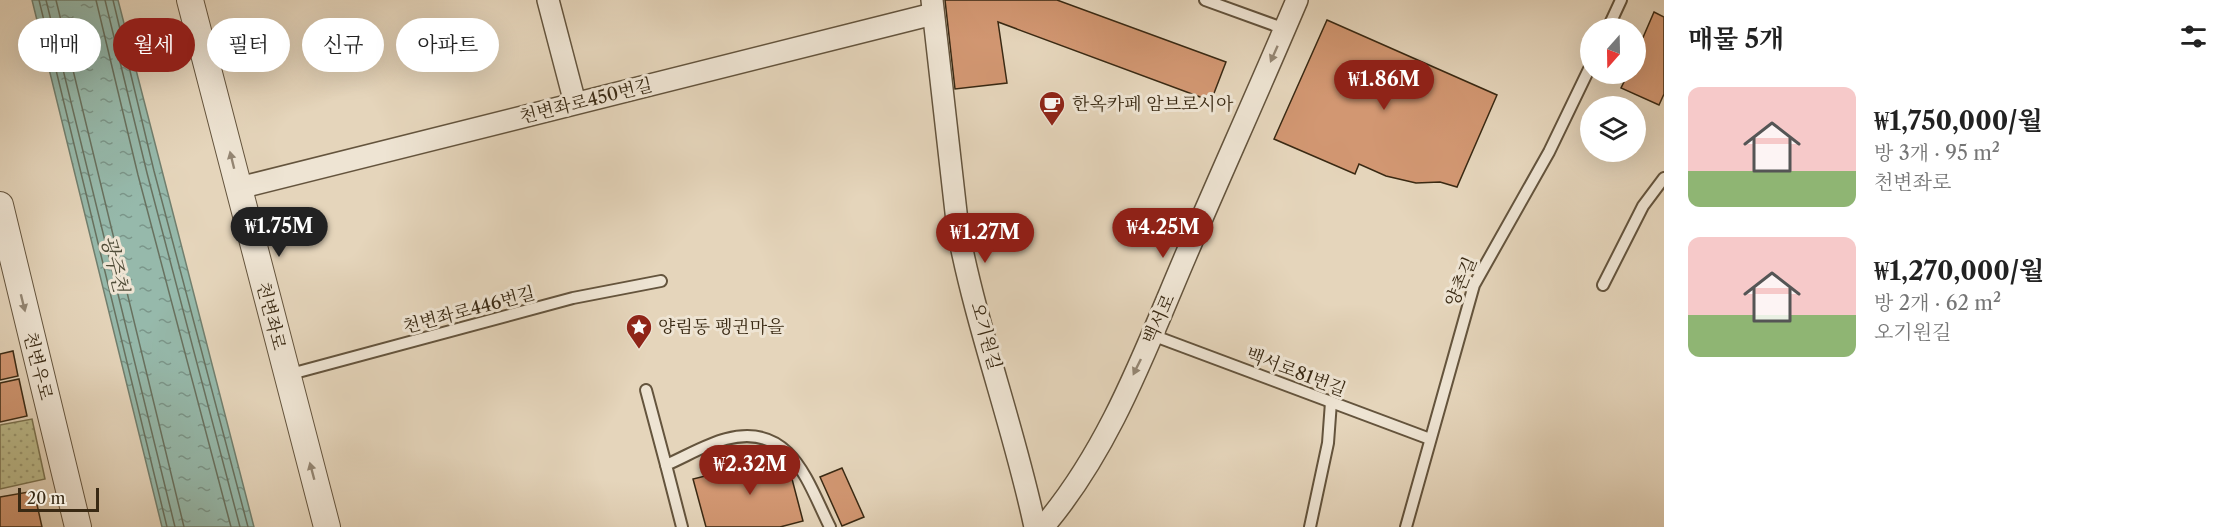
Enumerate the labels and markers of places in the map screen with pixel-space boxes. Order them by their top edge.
pin: ₩1.86M [1335,60,1433,111]
cafe icon: 한옥카페 암브로시아 [1037,89,1067,127]
place label: 한옥카페 암브로시아 [1072,93,1234,115]
pin: ₩1.75M [230,207,328,258]
pin: ₩4.25M [1114,208,1212,259]
pin: ₩1.27M [936,213,1034,264]
place icon: 양림동 펭귄마을 [624,312,654,350]
place label: 양림동 펭귄마을 [658,316,785,338]
pin: ₩2.32M [701,445,799,496]

